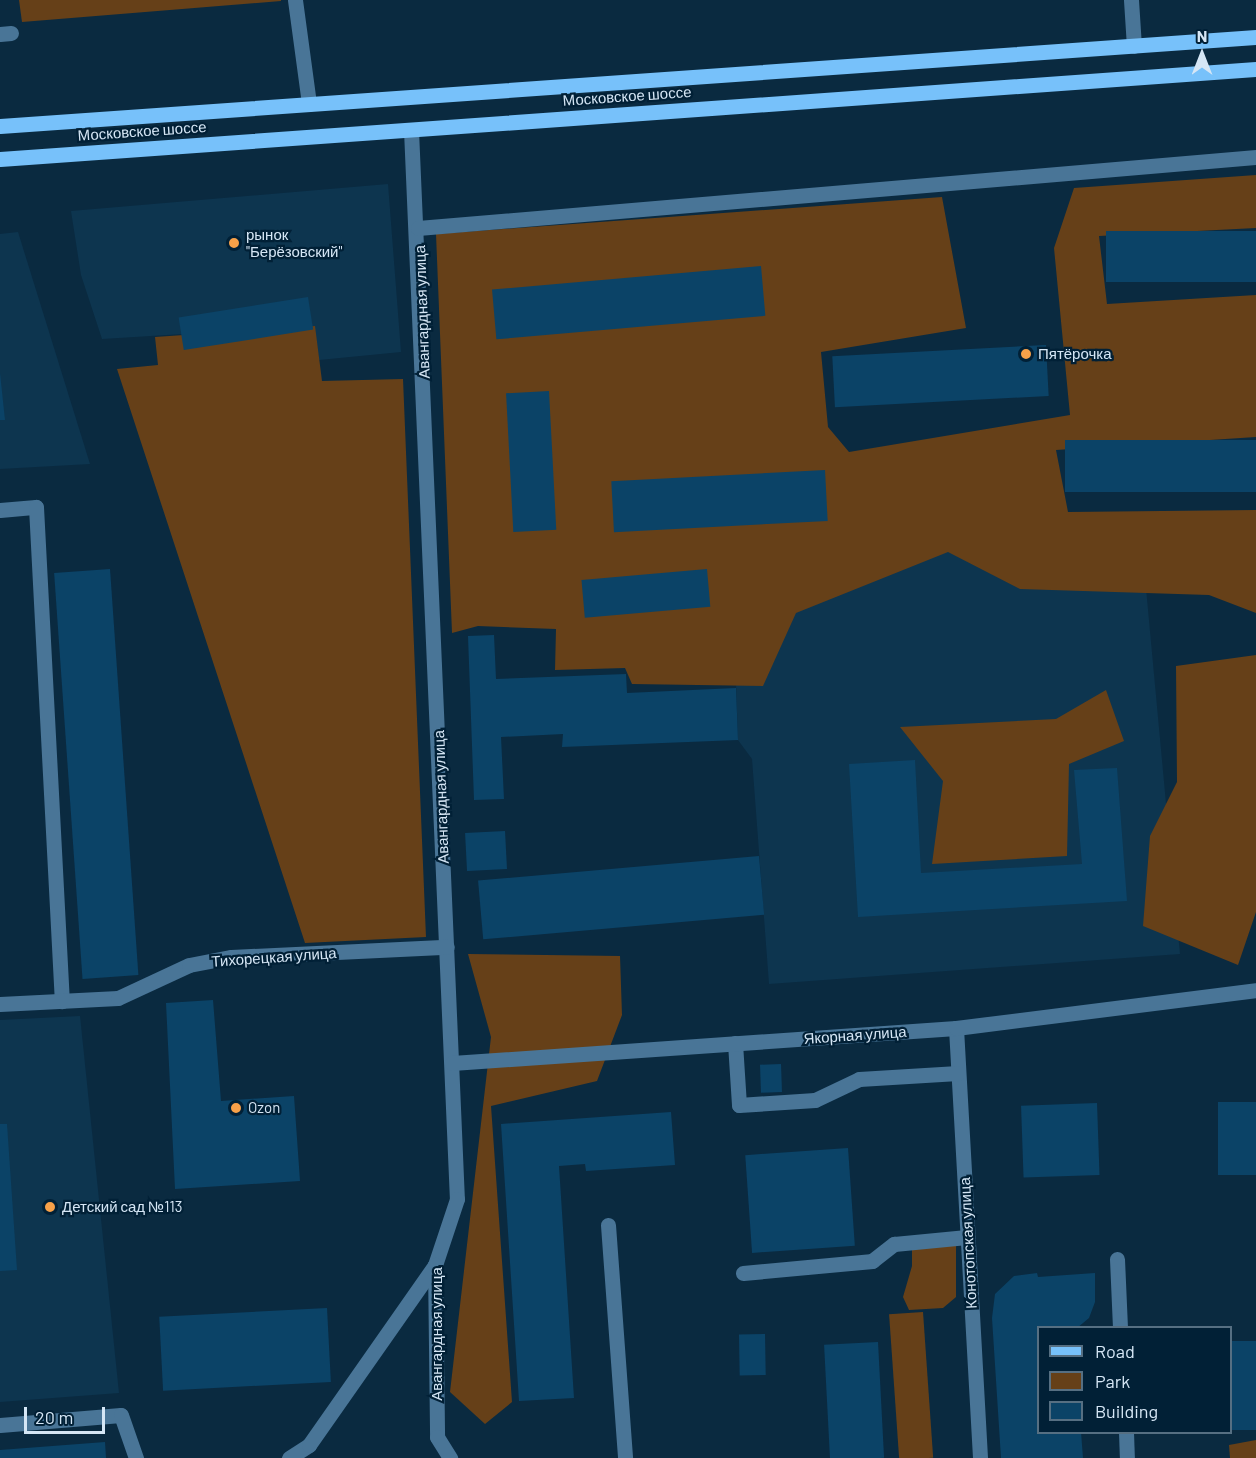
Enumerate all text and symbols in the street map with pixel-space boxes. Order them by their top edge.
north arrow [1172,24,1232,84]
text: N [1197,26,1207,45]
street label: Московское шоссе [562,83,692,109]
street label: Московское шоссе [77,118,207,144]
place label: рынок "Берёзовский" [246,225,342,260]
marker: рынок "Берёзовский" [227,236,241,250]
street label: Авангардная улица [411,245,433,379]
place label: Пятёрочка [1038,345,1112,363]
marker: Пятёрочка [1019,347,1033,361]
street label: Авангардная улица [430,730,452,864]
street label: Тихорецкая улица [211,944,337,970]
street label: Якорная улица [803,1022,907,1048]
place label: Ozon [248,1099,280,1117]
marker: Ozon [229,1101,243,1115]
street label: Конотопская улица [956,1177,980,1309]
place label: Детский сад №113 [62,1198,182,1216]
marker: Детский сад №113 [43,1200,57,1214]
street label: Авангардная улица [428,1267,446,1401]
legend [1037,1326,1232,1434]
text: Road [1095,1340,1135,1362]
text: Park [1095,1370,1130,1392]
scale bar [27,1395,108,1433]
text: Building [1095,1400,1158,1422]
text: 20 m [35,1406,73,1428]

